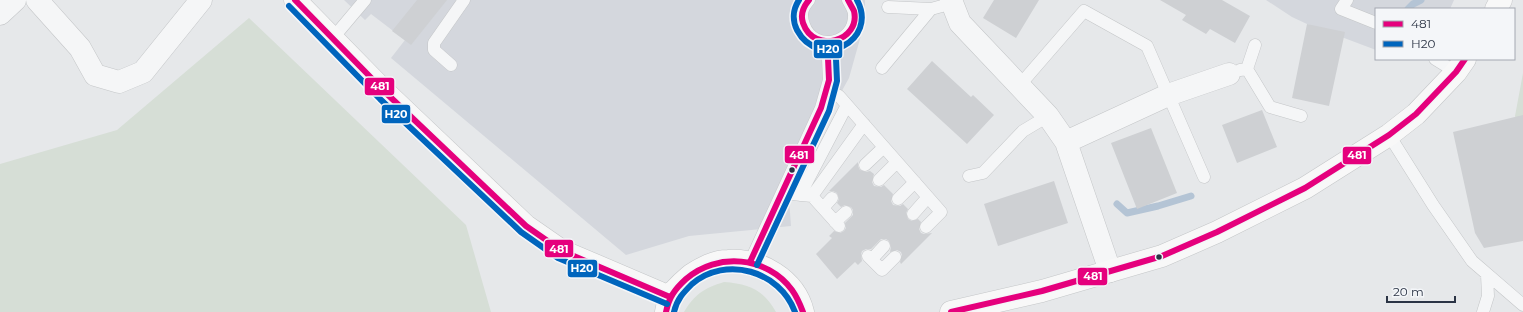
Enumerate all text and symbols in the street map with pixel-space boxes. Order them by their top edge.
legend [1375,8,1515,60]
text: 481 [1411,16,1431,31]
text: H20 [1411,36,1436,51]
line badge: H20 [813,39,843,59]
text: H20 [817,42,840,56]
line badge: 481 [364,77,395,96]
text: 481 [370,79,390,93]
line badge: H20 [381,104,411,124]
text: H20 [385,107,408,121]
line badge: 481 [784,145,815,164]
line badge: 481 [1342,146,1372,165]
text: 481 [789,148,809,162]
text: 481 [1347,148,1367,162]
unlabelled marker [787,165,797,175]
line badge: 481 [544,239,574,258]
text: 481 [549,242,569,256]
unlabelled marker [1154,252,1164,262]
line badge: H20 [567,259,598,278]
text: H20 [571,261,594,275]
line badge: 481 [1077,267,1108,286]
text: 481 [1083,269,1103,283]
scale bar [1387,278,1455,304]
text: 20 m [1393,284,1424,299]

